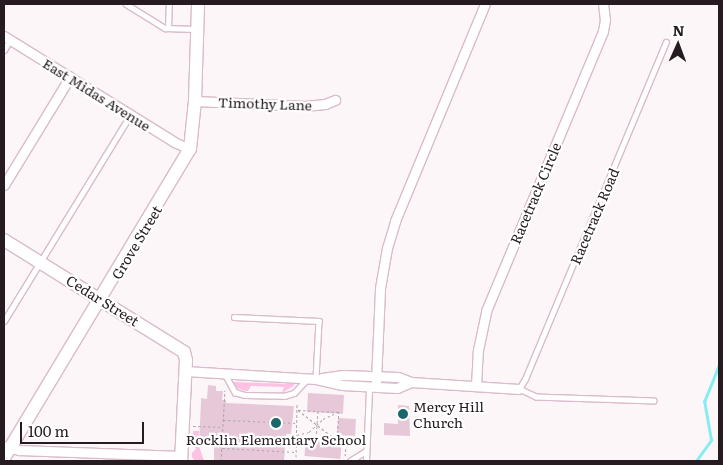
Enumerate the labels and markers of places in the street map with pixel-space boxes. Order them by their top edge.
place label: Mercy Hill Church [413,398,484,431]
marker: Mercy Hill Church [397,408,409,420]
marker: Rocklin Elementary School [270,417,282,429]
place label: Rocklin Elementary School [186,431,366,447]

